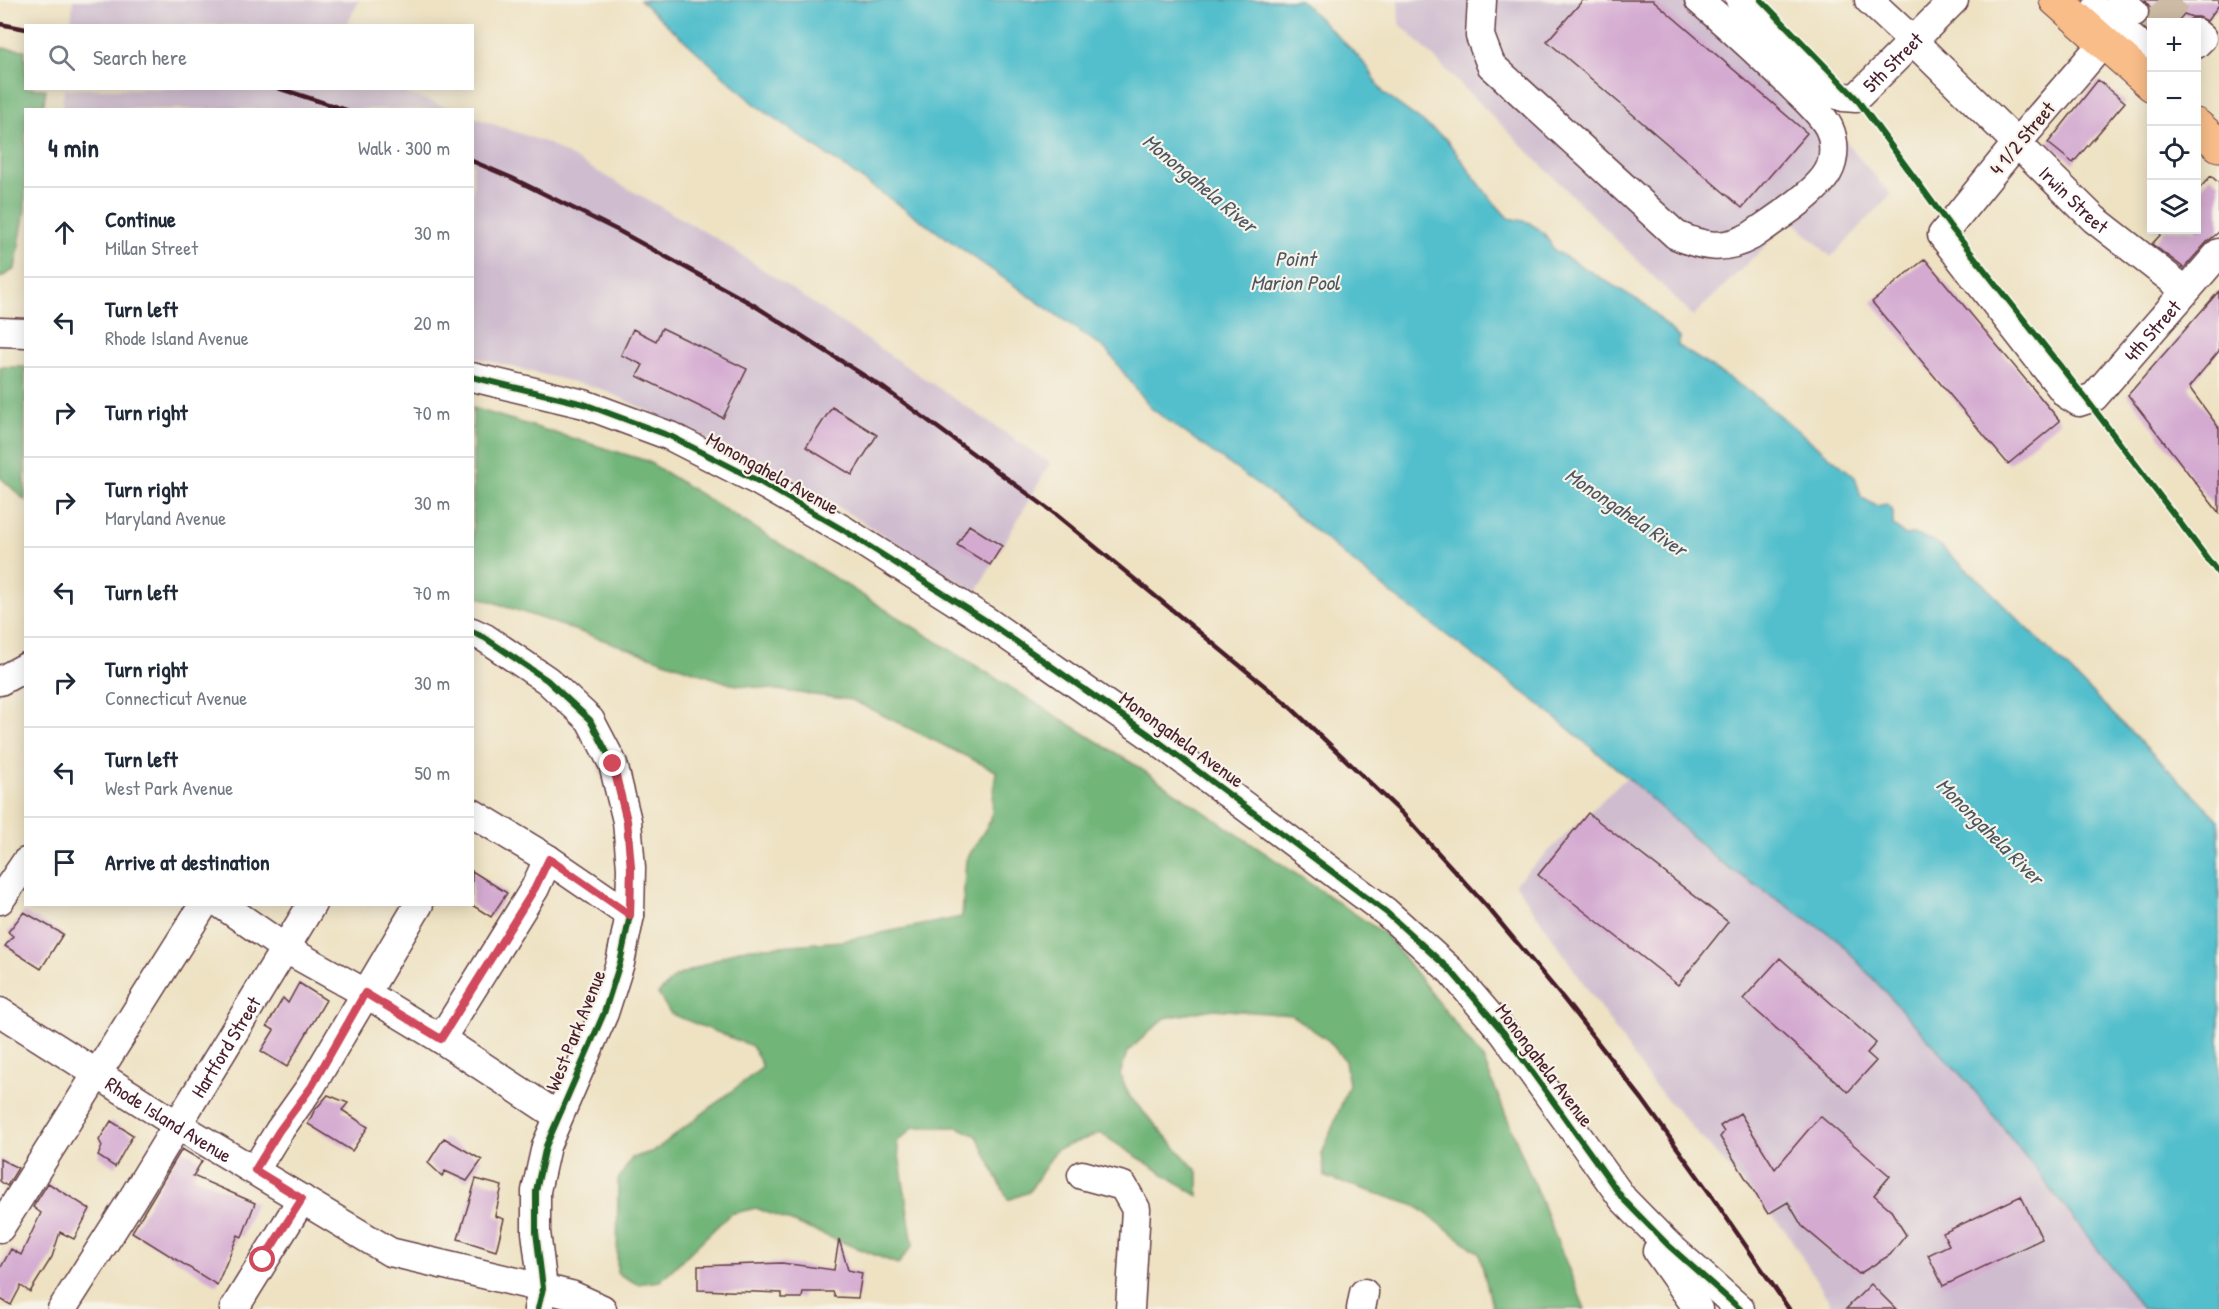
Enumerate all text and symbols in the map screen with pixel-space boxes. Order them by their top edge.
map controls [2147,18,2201,234]
button: + [2147,18,2201,72]
search box [24,24,474,90]
street label: 5th Street [1856,25,1929,98]
icon: search [45,41,78,74]
text: Search here [93,42,187,72]
button: − [2147,72,2201,126]
street label: 4 1/2 Street [1983,95,2061,181]
button: locate [2147,126,2201,180]
water label: Monongahela River [1137,127,1266,241]
text: 4 min [48,130,99,165]
text: Walk · 300 m [358,134,450,161]
street label: Irwin Street [2034,159,2115,240]
button: layers [2147,180,2201,234]
text: Continue [105,204,176,234]
icon: ahead [48,216,81,249]
text: 30 m [414,219,450,246]
text: Millan Street [105,234,198,261]
water label: Point Marion Pool [1251,244,1341,297]
street label: 4th Street [2117,293,2187,367]
text: Turn left [105,294,178,324]
icon: left [48,306,81,339]
text: 20 m [413,309,450,336]
text: Rhode Island Avenue [105,324,249,351]
icon: right [48,396,81,429]
text: Turn right [105,397,188,427]
text: 70 m [413,399,450,426]
street label: Monongahela Avenue [702,425,844,521]
water label: Monongahela River [1559,461,1695,565]
text: Turn right [105,474,188,504]
icon: right [48,486,81,519]
text: 30 m [414,489,450,516]
text: Maryland Avenue [105,504,226,531]
icon: left [48,576,81,609]
text: Turn left [105,577,178,607]
text: 70 m [413,579,450,606]
text: Turn right [105,654,188,684]
icon: right [48,666,81,699]
text: 30 m [414,669,450,696]
text: Connecticut Avenue [105,684,247,711]
street label: Monongahela Avenue [1114,685,1250,793]
text: Turn left [105,744,178,774]
route end [599,750,625,776]
icon: left [48,756,81,789]
text: 50 m [414,759,450,786]
water label: Monongahela River [1930,771,2052,893]
text: West Park Avenue [105,774,233,801]
icon: arrive [48,846,81,879]
text: Arrive at destination [105,847,270,877]
street label: West Park Avenue [538,965,612,1095]
street label: Hartford Street [184,990,267,1102]
street label: Monongahela Avenue [1490,998,1600,1132]
street label: Rhode Island Avenue [101,1069,237,1168]
route start [249,1246,275,1272]

